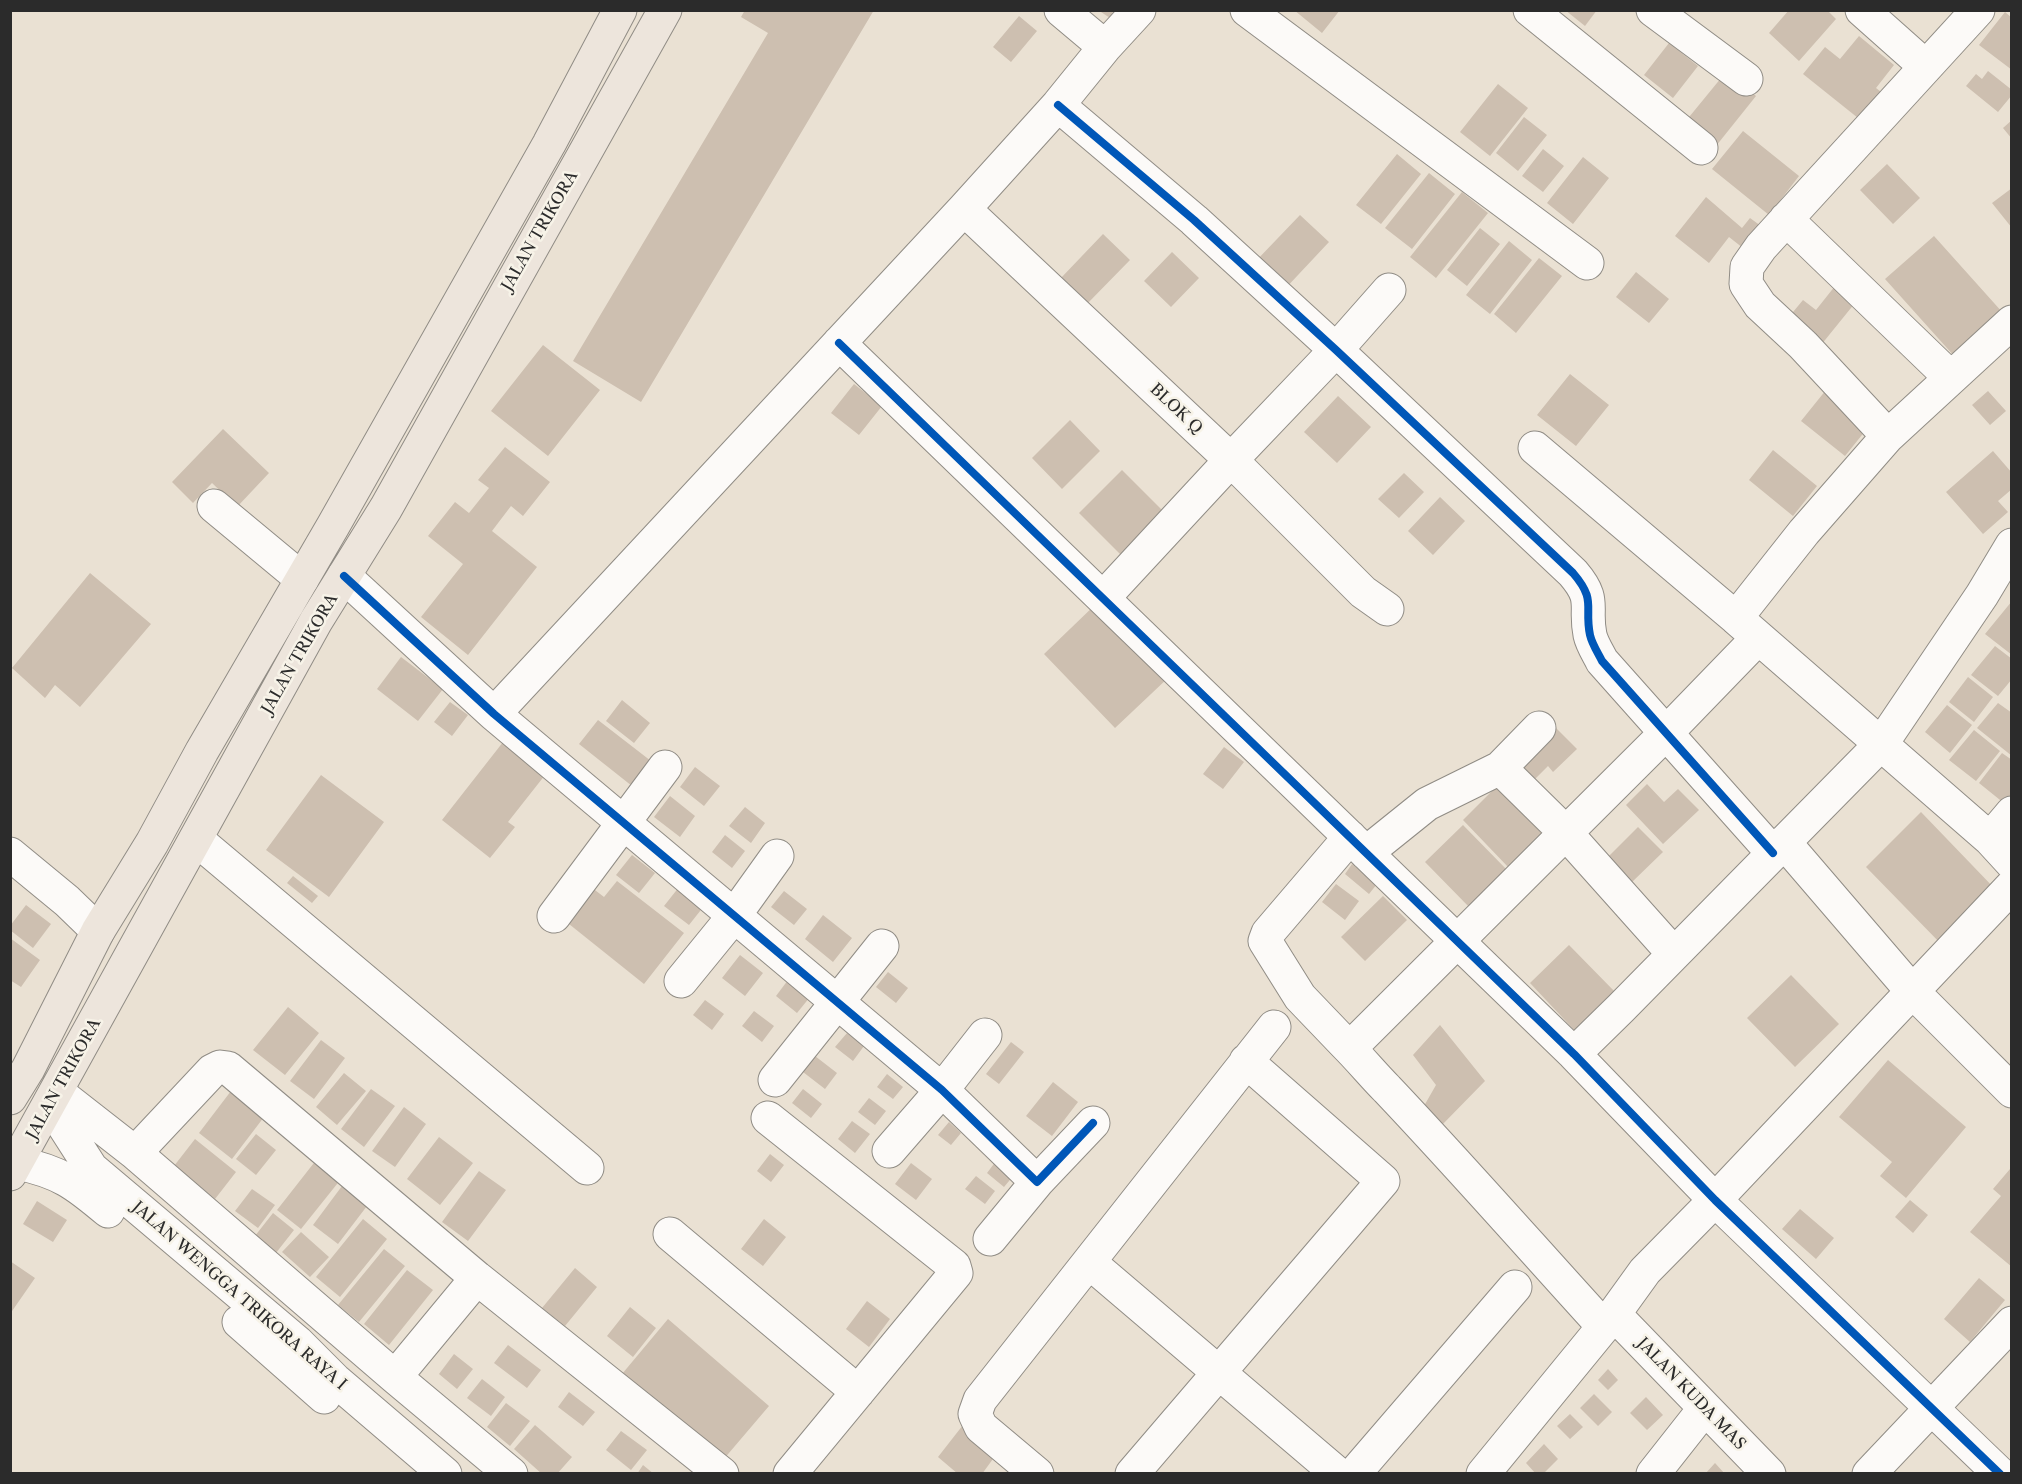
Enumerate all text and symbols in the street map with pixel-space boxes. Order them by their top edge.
street label: JALAN TRIKORA [498,168,582,294]
street label: BLOK Q [1146,380,1206,438]
street label: JALAN TRIKORA [258,591,342,717]
street label: JALAN TRIKORA [23,1015,105,1143]
street label: JALAN WENGGA TRIKORA RAYA I [128,1198,350,1394]
street label: JALAN KUDA MAS [1633,1334,1749,1454]

